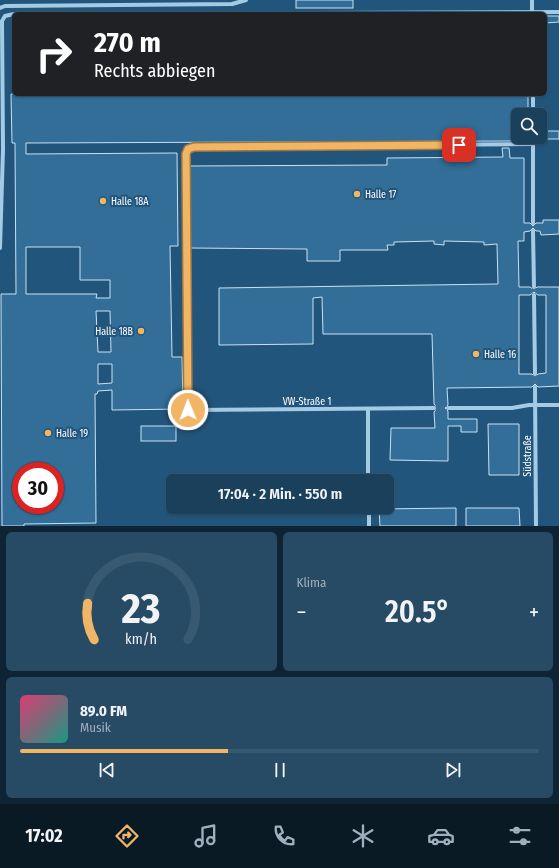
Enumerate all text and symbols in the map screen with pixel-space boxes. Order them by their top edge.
text: 270 m [94,26,161,59]
icon: right [28,28,80,80]
text: Rechts abbiegen [94,60,215,82]
map controls [511,108,547,144]
button: search [511,108,547,144]
pin [442,128,476,162]
icon: arrive [448,134,470,156]
marker: Halle 17 [352,189,362,199]
place label: Halle 17 [365,189,396,201]
marker: Halle 18A [98,196,108,206]
place label: Halle 18A [111,196,149,208]
place label: Halle 18B [95,326,134,338]
marker: Halle 18B [136,326,146,336]
marker: Halle 16 [471,349,481,359]
place label: Halle 16 [484,349,516,361]
position arrow [167,389,209,431]
street label: VW-Straße 1 [283,396,331,408]
marker: Halle 19 [43,428,53,438]
place label: Halle 19 [56,428,88,440]
street label: Südstraße [522,435,534,477]
speed limit sign: 30 [12,462,64,514]
text: 17:04 · 2 Min. · 550 m [218,485,342,503]
text: Klima [297,575,326,590]
text: 23 [121,583,161,633]
text: 20.5° [385,594,450,630]
text: − [297,599,306,626]
text: + [529,599,539,626]
text: km/h [125,630,157,647]
text: 89.0 FM [80,702,127,720]
text: Musik [80,720,111,735]
icon: previous [96,759,118,781]
icon: pause [269,759,291,781]
icon: next [442,759,464,781]
icon: directions [113,822,141,850]
icon: music [192,822,220,850]
icon: phone [270,822,298,850]
icon: climate [349,822,377,850]
icon: car [427,822,455,850]
icon: filters [506,822,534,850]
text: 17:02 [25,825,63,847]

